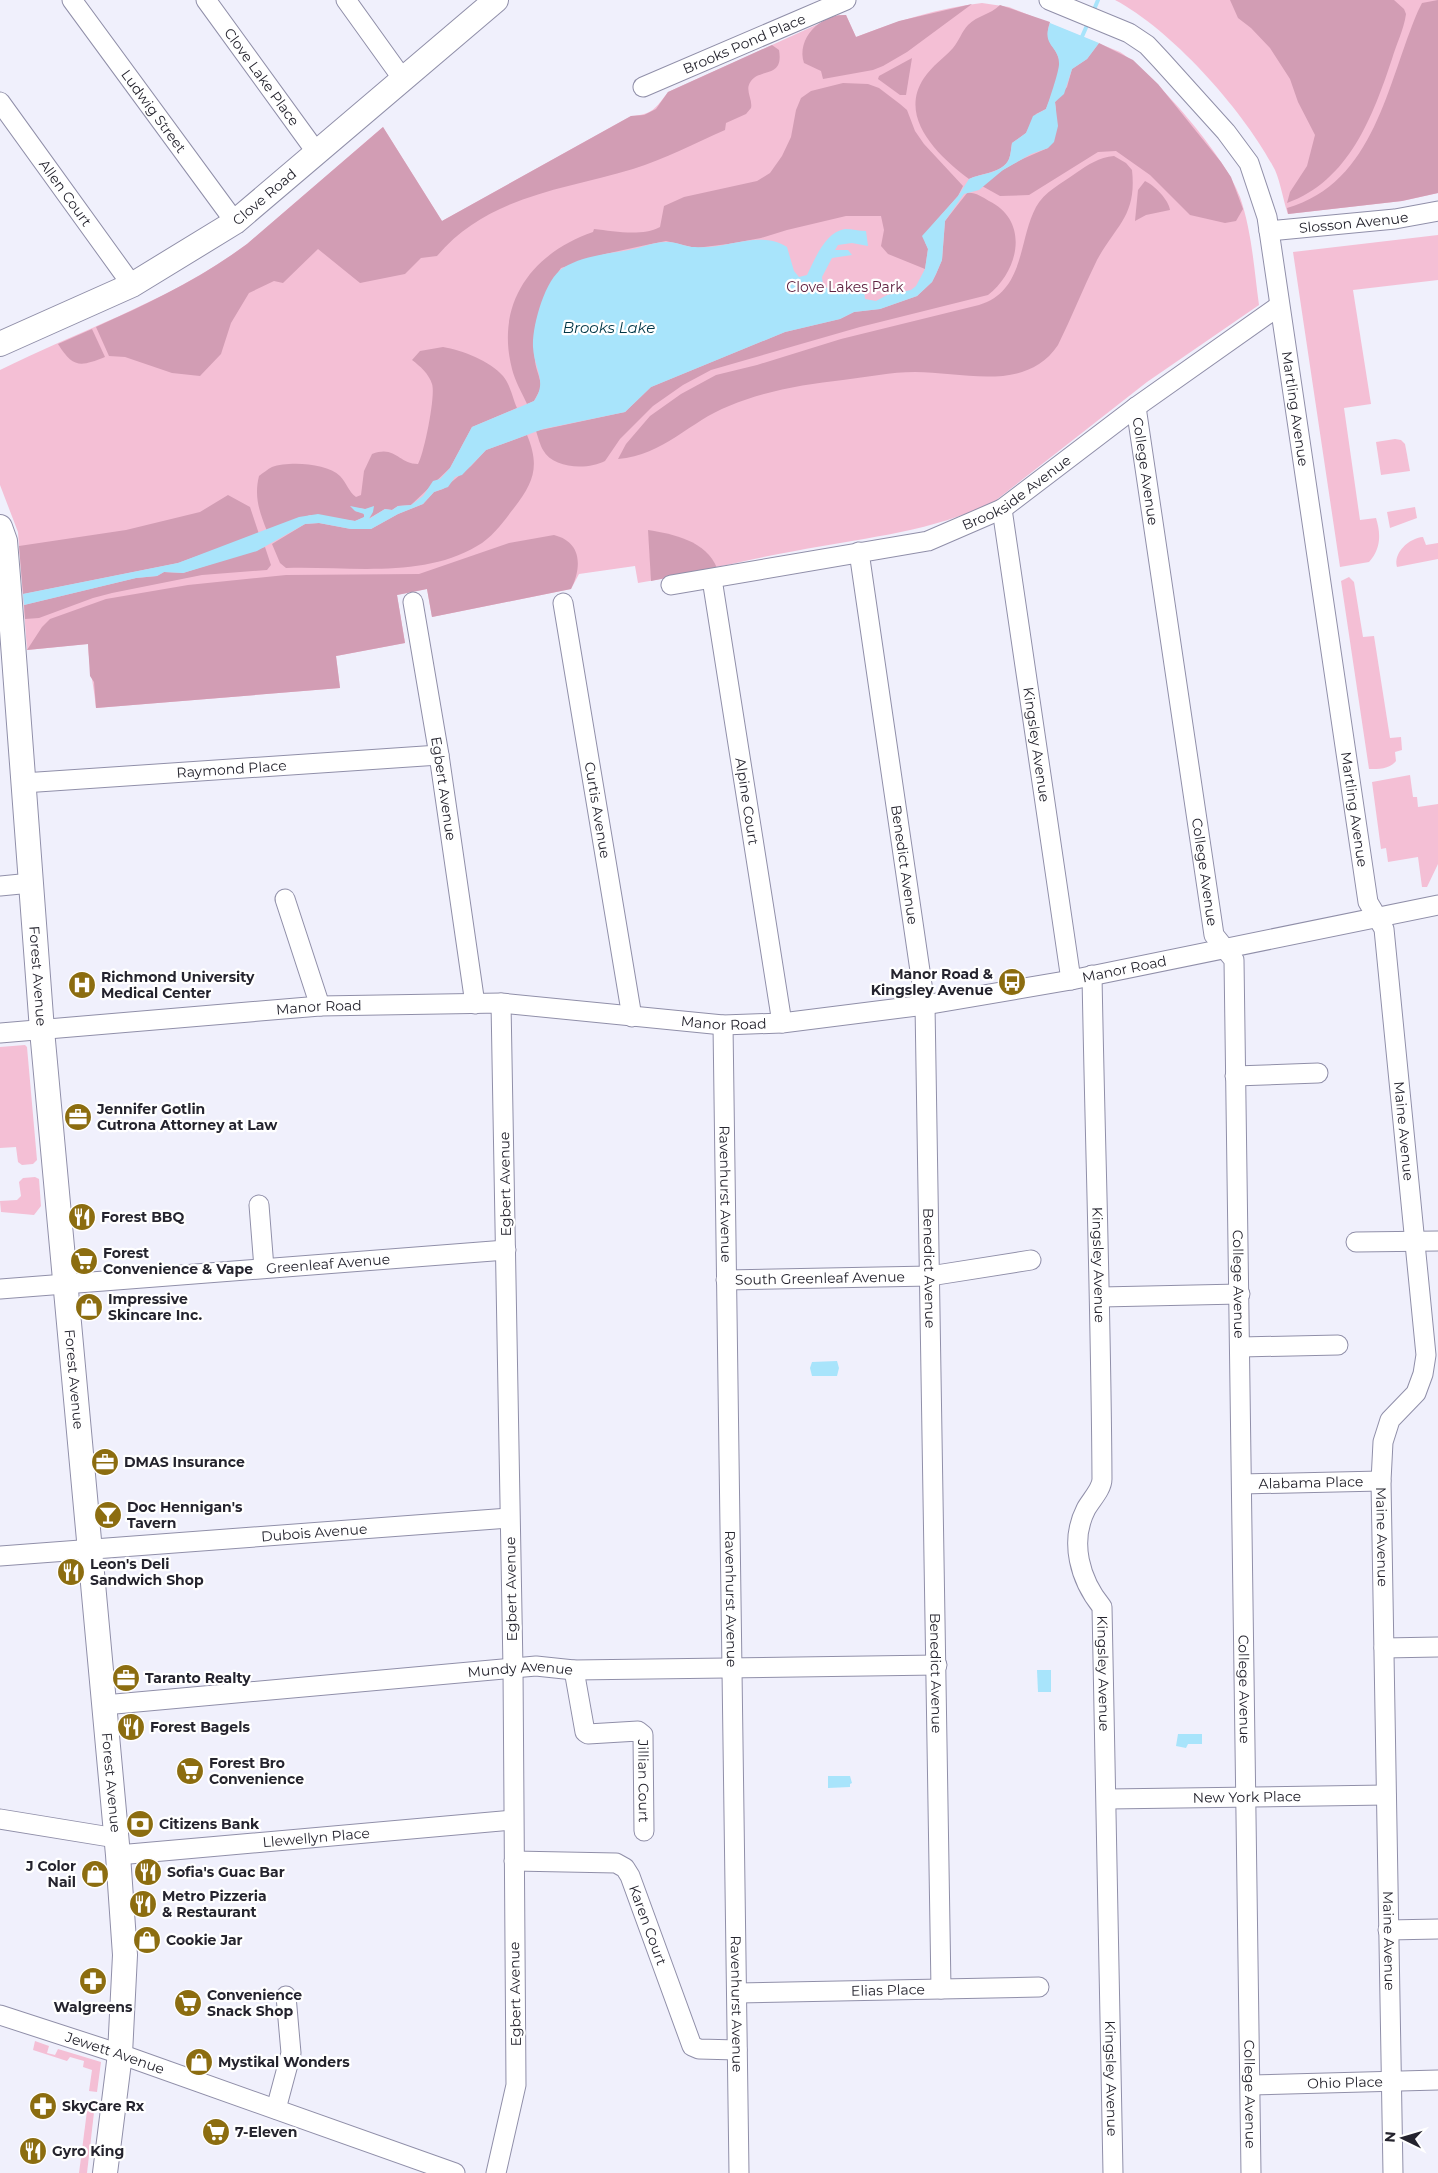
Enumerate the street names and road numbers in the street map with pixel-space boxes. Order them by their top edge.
street label: Brooks Pond Place [680,9,808,78]
street label: Clove Lake Place [220,24,303,129]
street label: Ludwig Street [117,66,190,157]
street label: Allen Court [35,156,96,230]
street label: Clove Road [229,165,300,229]
street label: Slosson Avenue [1298,208,1410,237]
street label: Martling Avenue [1278,350,1313,468]
street label: College Avenue [1129,416,1162,527]
street label: Brookside Avenue [959,451,1074,534]
street label: Kingsley Avenue [1019,686,1054,803]
street label: Egbert Avenue [427,735,460,842]
street label: Martling Avenue [1337,751,1372,868]
street label: Raymond Place [176,756,287,782]
street label: Alpine Court [731,756,763,846]
street label: Curtis Avenue [581,760,614,860]
street label: Benedict Avenue [887,804,922,926]
street label: College Avenue [1188,817,1222,927]
street label: Forest Avenue [25,925,51,1027]
street label: Manor Road [1081,952,1168,987]
street label: Manor Road [275,996,362,1019]
street label: Manor Road [680,1012,767,1034]
street label: Maine Avenue [1390,1080,1418,1182]
street label: Ravenhurst Avenue [715,1125,735,1263]
street label: Egbert Avenue [495,1131,515,1237]
street label: Kingsley Avenue [1088,1207,1109,1323]
street label: Benedict Avenue [919,1208,939,1329]
street label: College Avenue [1229,1230,1248,1339]
street label: Greenleaf Avenue [265,1250,391,1277]
street label: South Greenleaf Avenue [735,1267,905,1289]
street label: Forest Avenue [61,1328,88,1430]
street label: Alabama Place [1258,1472,1364,1493]
street label: Maine Avenue [1372,1487,1392,1587]
street label: Dubois Avenue [260,1520,368,1545]
street label: Ravenhurst Avenue [721,1530,741,1668]
street label: Egbert Avenue [501,1536,521,1642]
street label: Benedict Avenue [926,1613,946,1734]
street label: Kingsley Avenue [1093,1615,1113,1732]
street label: College Avenue [1234,1635,1254,1744]
street label: Mundy Avenue [467,1657,574,1681]
street label: Forest Avenue [98,1732,125,1833]
street label: Jillian Court [634,1738,653,1823]
street label: New York Place [1193,1787,1301,1807]
street label: Llewellyn Place [262,1824,371,1851]
street label: Karen Court [625,1882,671,1968]
street label: Maine Avenue [1379,1891,1399,1991]
street label: Ravenhurst Avenue [727,1935,747,2073]
street label: Egbert Avenue [505,1941,525,2047]
street label: Elias Place [851,1980,925,2000]
street label: Kingsley Avenue [1101,2020,1121,2137]
street label: Jewett Avenue [62,2028,167,2078]
street label: College Avenue [1240,2039,1260,2149]
street label: Ohio Place [1307,2072,1383,2092]

